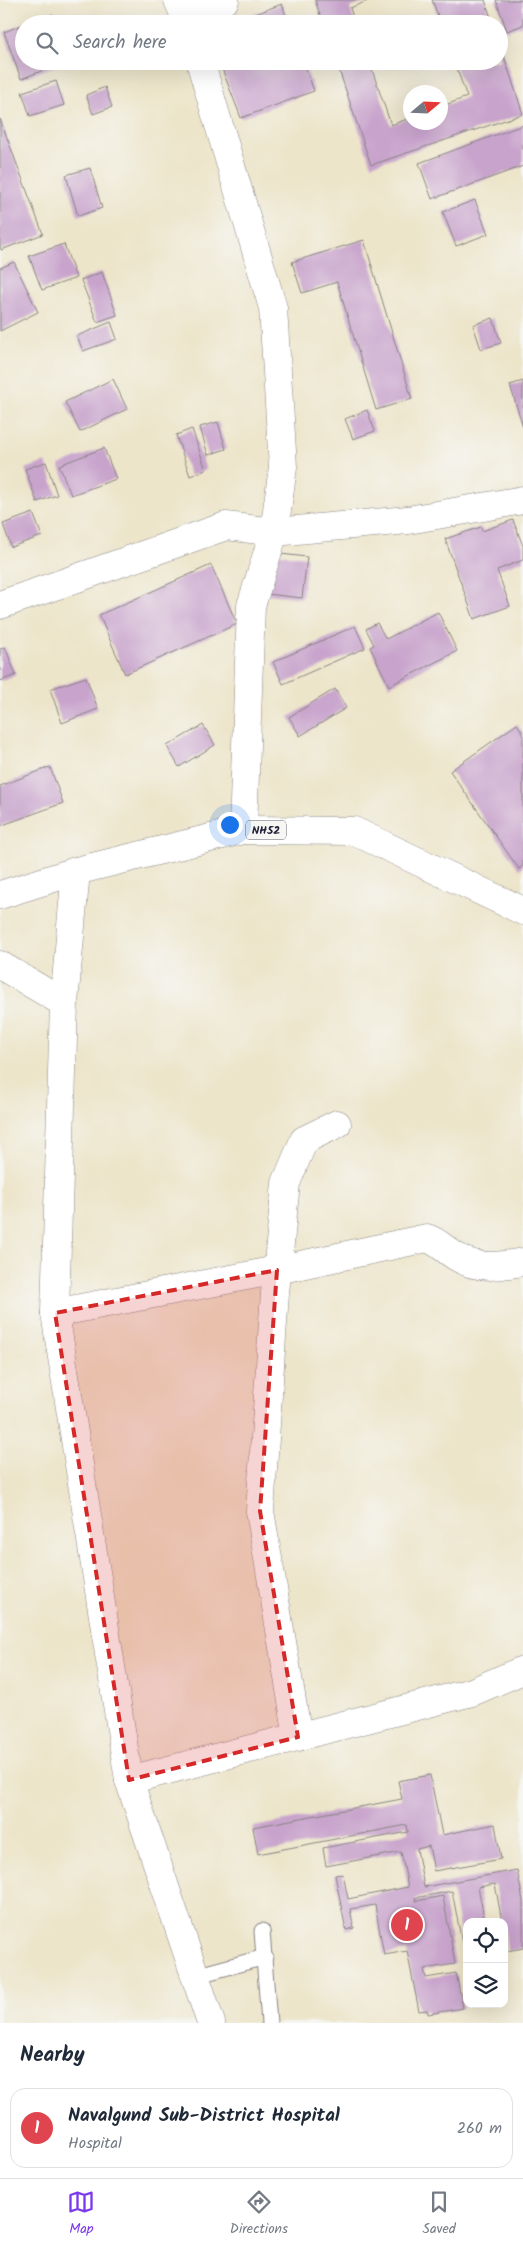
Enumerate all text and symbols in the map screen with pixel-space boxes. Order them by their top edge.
search box [15,15,508,70]
text: Search here [73,28,167,58]
icon: search [33,29,61,57]
north arrow [403,85,448,130]
your location [217,812,243,838]
road number: NH52 [246,820,286,840]
pin: 1 [391,1906,423,1944]
map controls [463,1918,508,2008]
button: locate [463,1918,508,1963]
button: layers [463,1963,508,2008]
text: Nearby [20,2039,85,2072]
text: Navalgund Sub-District Hospital [68,2101,340,2131]
text: 1 [35,2116,39,2141]
text: 260 m [457,2116,502,2141]
text: Hospital [68,2131,122,2156]
tab: Map [67,2188,95,2240]
tab: Directions [230,2188,288,2240]
tab: Saved [422,2188,456,2240]

